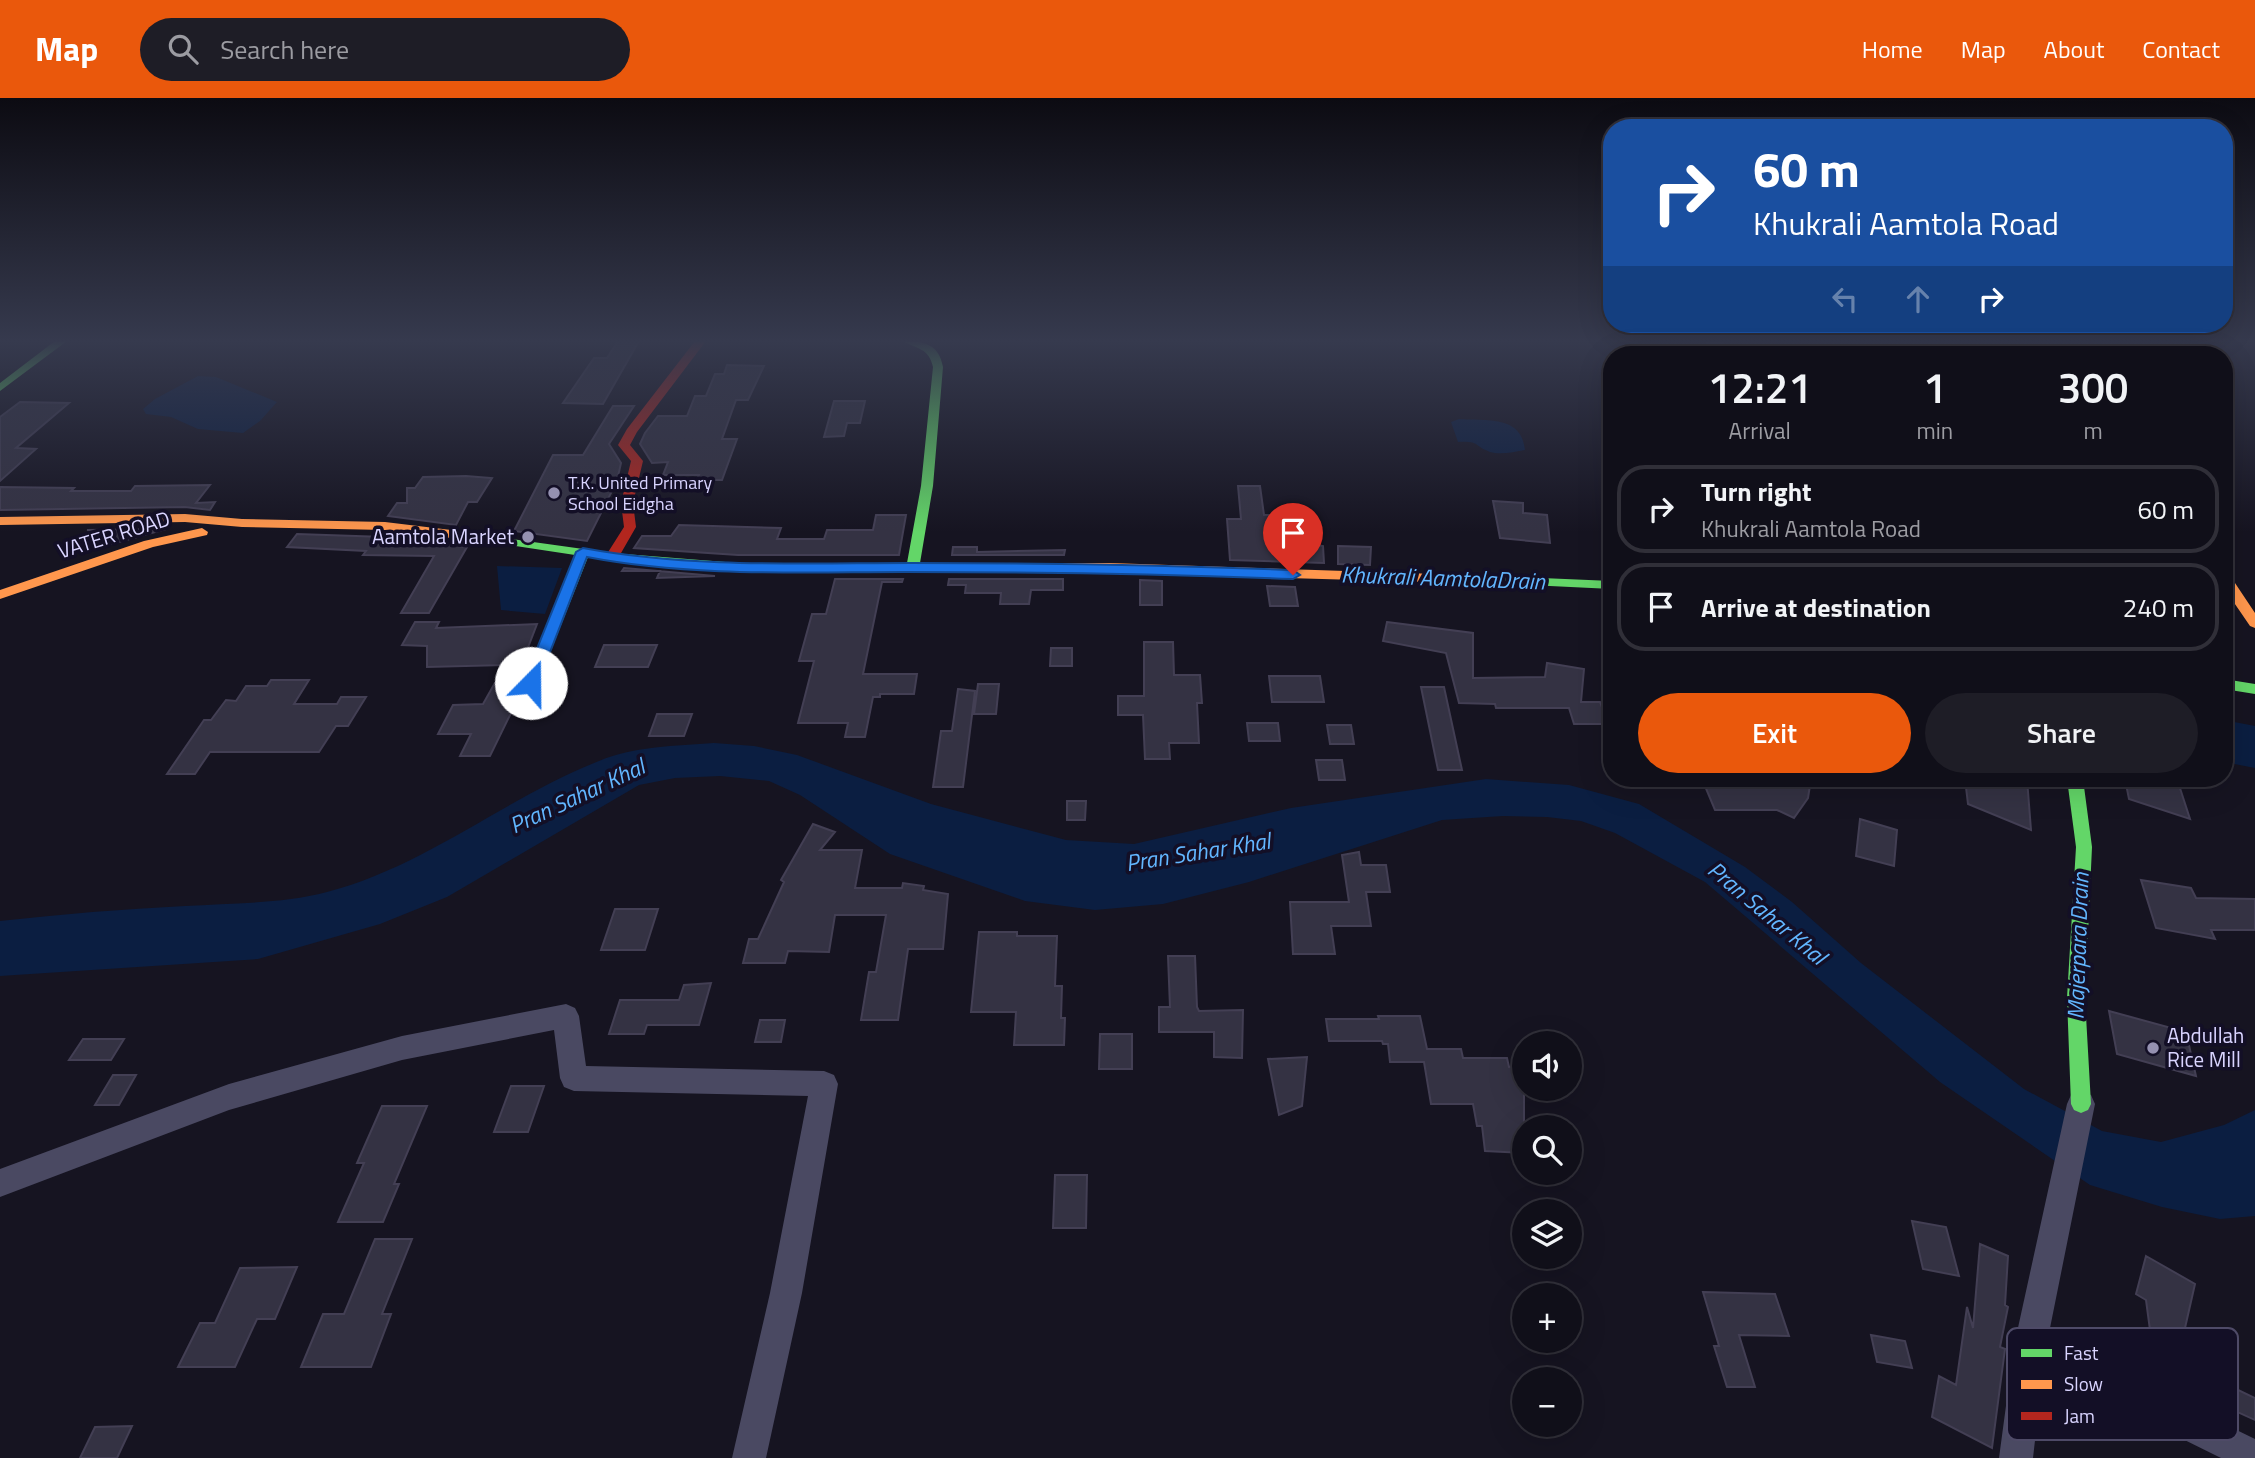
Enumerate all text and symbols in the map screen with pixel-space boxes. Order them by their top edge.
search box [140,18,630,81]
text: Map [35,24,98,74]
icon: search [164,30,202,68]
text: Search here [220,30,349,69]
text: Home [1862,31,1923,67]
text: Map [1961,31,2006,67]
text: About [2044,31,2104,67]
text: Contact [2142,31,2220,67]
text: 60 m [1753,131,1860,206]
icon: right [1638,147,1729,238]
text: Khukrali Aamtola Road [1753,199,2059,247]
icon: left [1826,280,1864,318]
icon: ahead [1899,280,1937,318]
icon: right [1972,280,2010,318]
text: 12:21 [1708,355,1812,419]
text: 1 [1923,355,1947,419]
text: 300 [2058,355,2128,419]
text: Arrival [1729,413,1791,448]
text: min [1916,413,1953,448]
text: m [2083,413,2103,448]
place label: T.K. United Primary School Eidgha [568,469,713,517]
text: Turn right [1701,472,1812,511]
marker: T.K. United Primary School Eidgha [546,485,562,501]
icon: right [1642,490,1680,528]
text: 60 m [2137,490,2194,529]
street label: VATER ROAD [54,502,174,566]
pin [1263,503,1323,575]
text: Khukrali Aamtola Road [1701,511,1921,546]
icon: arrive [1274,514,1312,552]
place label: Aamtola Market [372,520,515,552]
marker: Aamtola Market [520,529,536,545]
water label: Khukrali AamtolaDrain [1341,556,1546,599]
icon: arrive [1642,588,1680,626]
text: Arrive at destination [1701,588,1931,627]
text: 240 m [2123,588,2194,627]
position arrow [494,646,568,720]
button: Exit [1638,693,1911,773]
button: Share [1925,693,2198,773]
water label: Pran Sahar Khal [503,748,653,842]
water label: Pran Sahar Khal [1123,822,1276,880]
water label: Pran Sahar Khal [1700,852,1837,975]
water label: Majerpara Drain [2057,871,2098,1020]
place label: Abdullah Rice Mill [2167,1019,2244,1075]
map controls [1512,1031,1582,1437]
button: sound [1512,1031,1582,1101]
marker: Abdullah Rice Mill [2145,1040,2161,1056]
button: search [1512,1115,1582,1185]
button: layers [1512,1199,1582,1269]
button: + [1512,1283,1582,1353]
legend [2007,1328,2238,1440]
text: Fast [2064,1338,2099,1367]
button: − [1512,1367,1582,1437]
text: Slow [2064,1369,2103,1398]
text: Jam [2064,1401,2095,1430]

